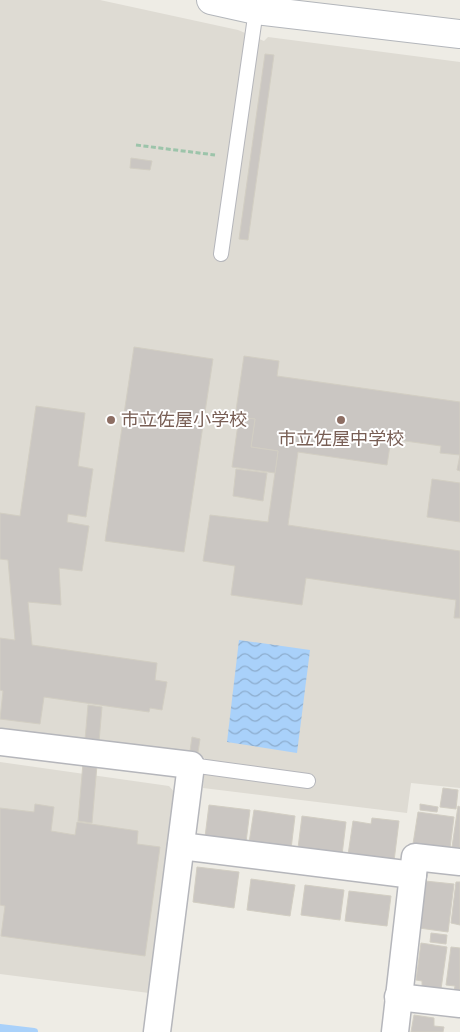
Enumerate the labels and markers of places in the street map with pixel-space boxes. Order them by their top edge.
place label: 市立佐屋小学校 [121,408,247,431]
marker: 市立佐屋小学校 [105,414,117,426]
marker: 市立佐屋中学校 [335,414,347,426]
place label: 市立佐屋中学校 [278,427,404,450]

